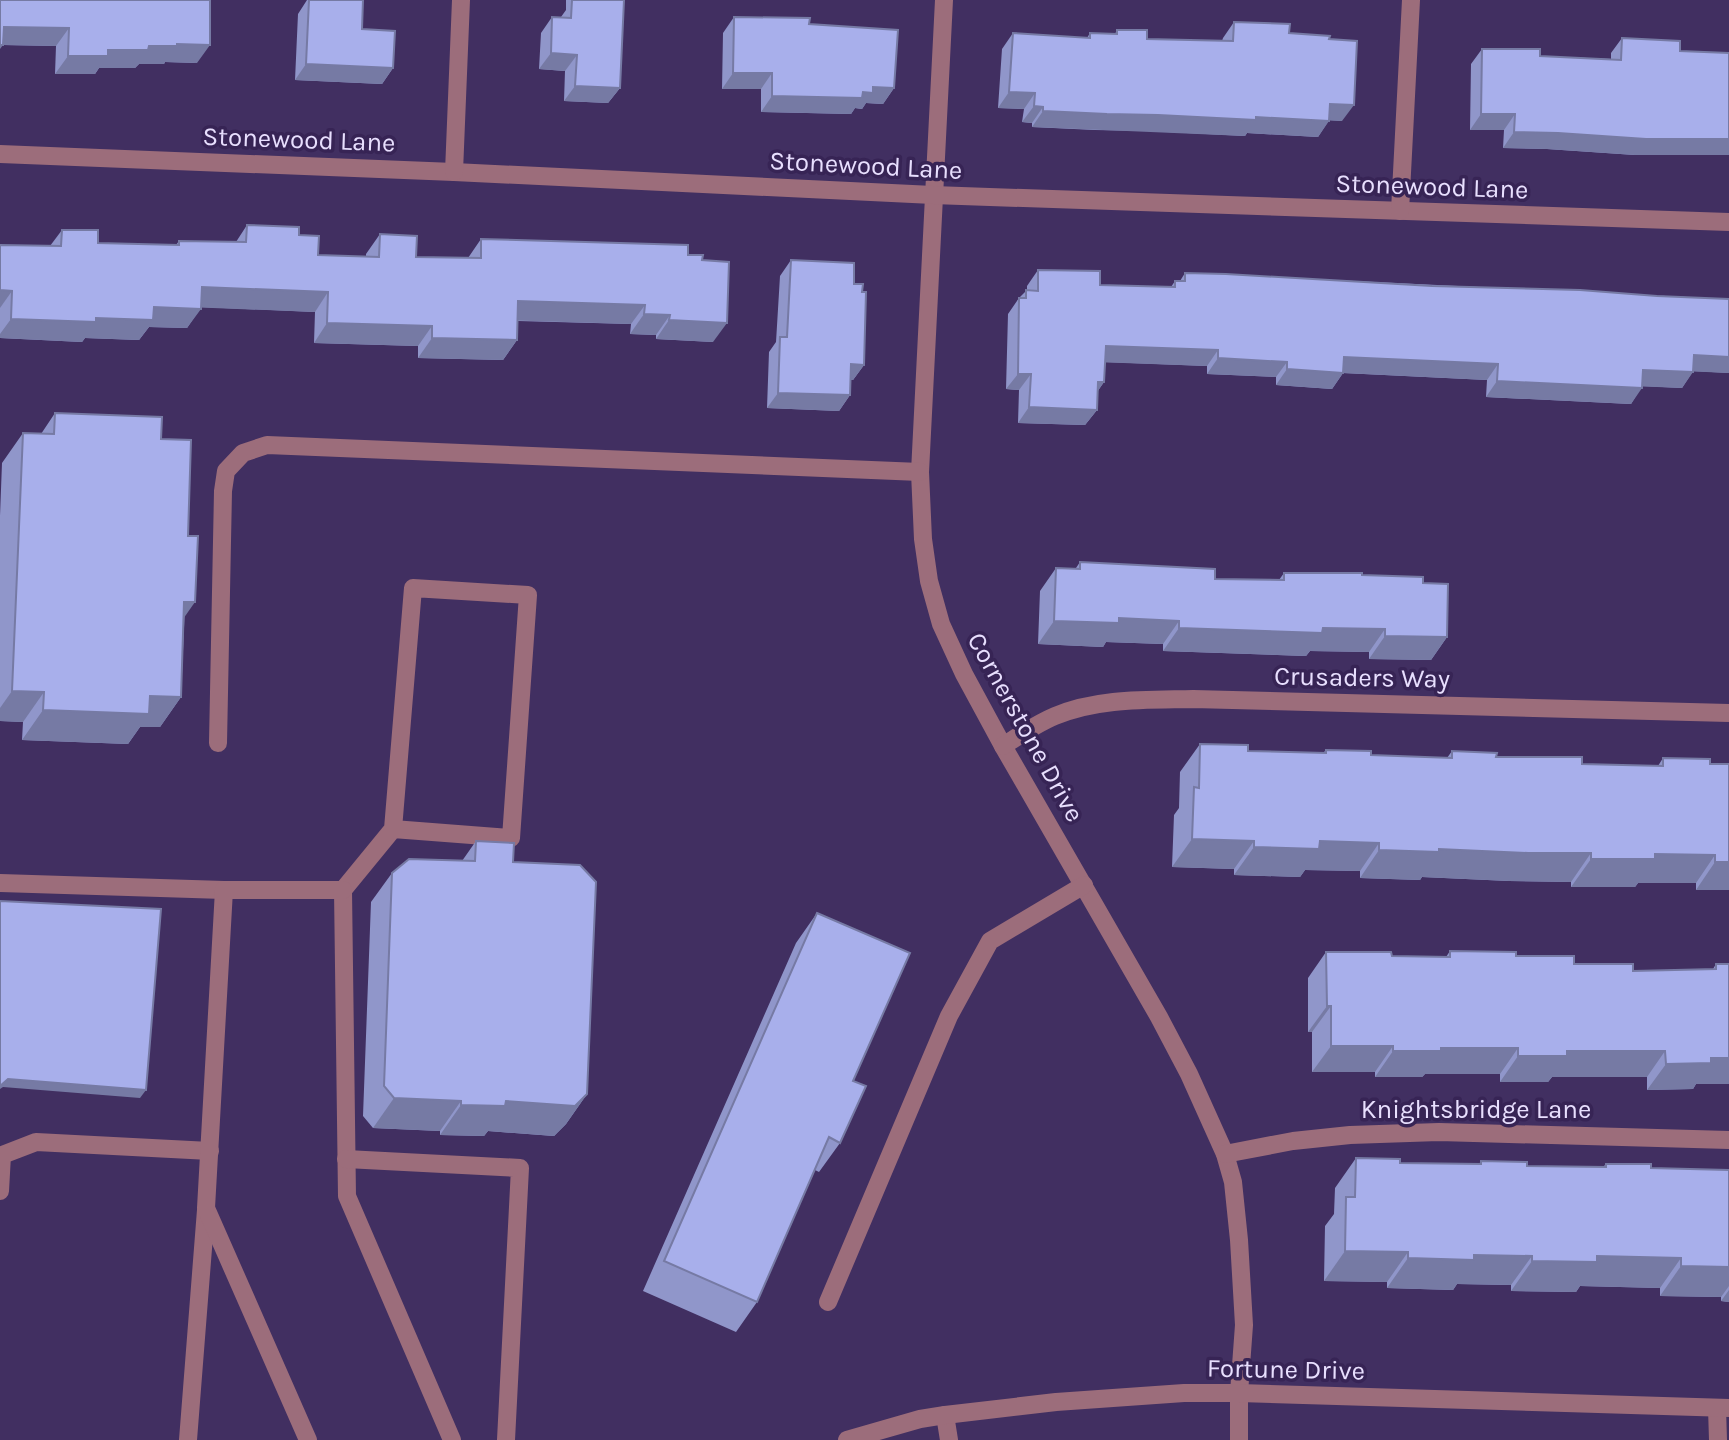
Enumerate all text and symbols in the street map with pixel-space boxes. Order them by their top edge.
street label: Stonewood Lane [202,121,396,158]
street label: Stonewood Lane [769,145,963,186]
street label: Stonewood Lane [1335,168,1529,205]
street label: Cornerstone Drive [961,627,1090,827]
street label: Crusaders Way [1274,660,1450,695]
street label: Knightsbridge Lane [1361,1094,1591,1125]
street label: Fortune Drive [1207,1353,1365,1386]

